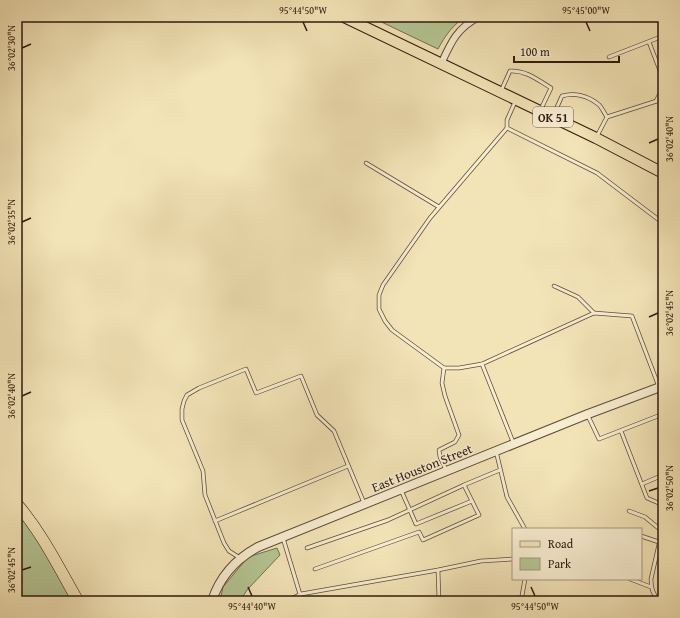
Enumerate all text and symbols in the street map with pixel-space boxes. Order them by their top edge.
text: 95°44'50"W [279,3,327,18]
text: 95°45'00"W [562,3,610,18]
text: 36°02'30"N [4,25,19,71]
scale bar [514,38,619,64]
text: 100 m [520,43,550,60]
road number: OK 51 [533,107,573,127]
text: 36°02'40"N [662,116,677,162]
text: 36°02'35"N [4,199,19,245]
text: 36°02'45"N [662,290,677,336]
text: 36°02'40"N [4,373,19,419]
street label: East Houston Street [369,439,476,497]
text: 36°02'50"N [662,465,677,511]
legend [512,528,642,580]
text: Road [548,535,574,552]
text: 36°02'45"N [4,547,19,593]
text: Park [548,555,572,572]
text: 95°44'40"W [228,599,276,614]
text: 95°44'50"W [511,599,559,614]

